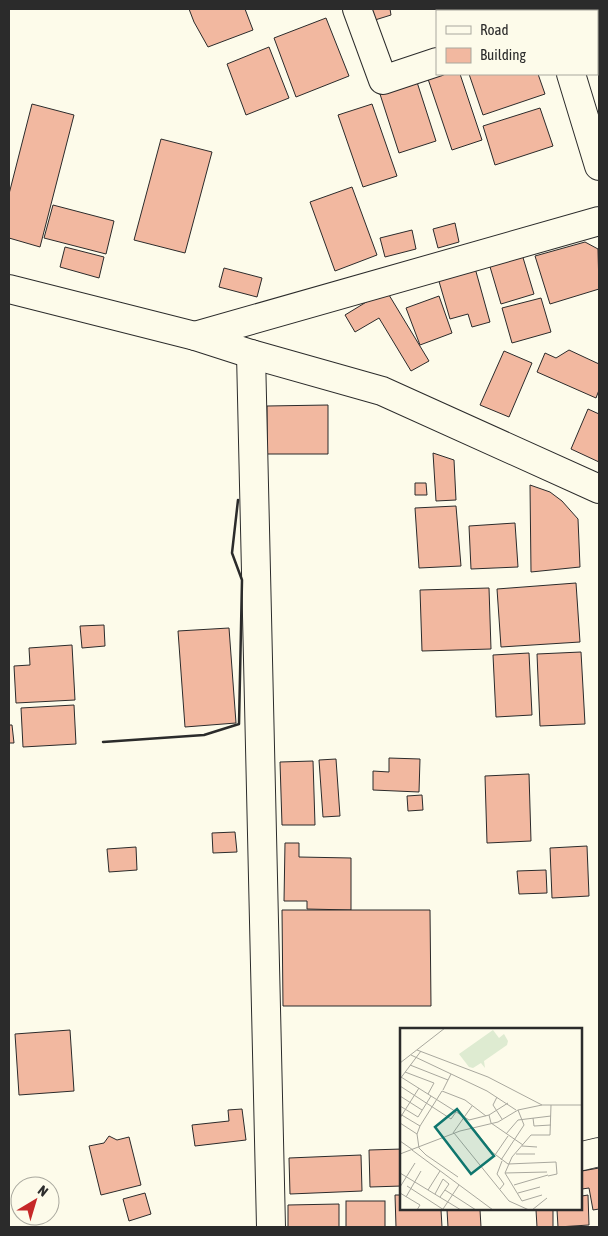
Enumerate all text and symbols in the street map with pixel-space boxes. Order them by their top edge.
legend [436,10,598,75]
text: Road [480,21,509,38]
text: Building [480,46,526,63]
inset map [400,1028,583,1211]
north arrow [10,1176,60,1226]
text: N [35,1182,51,1200]

